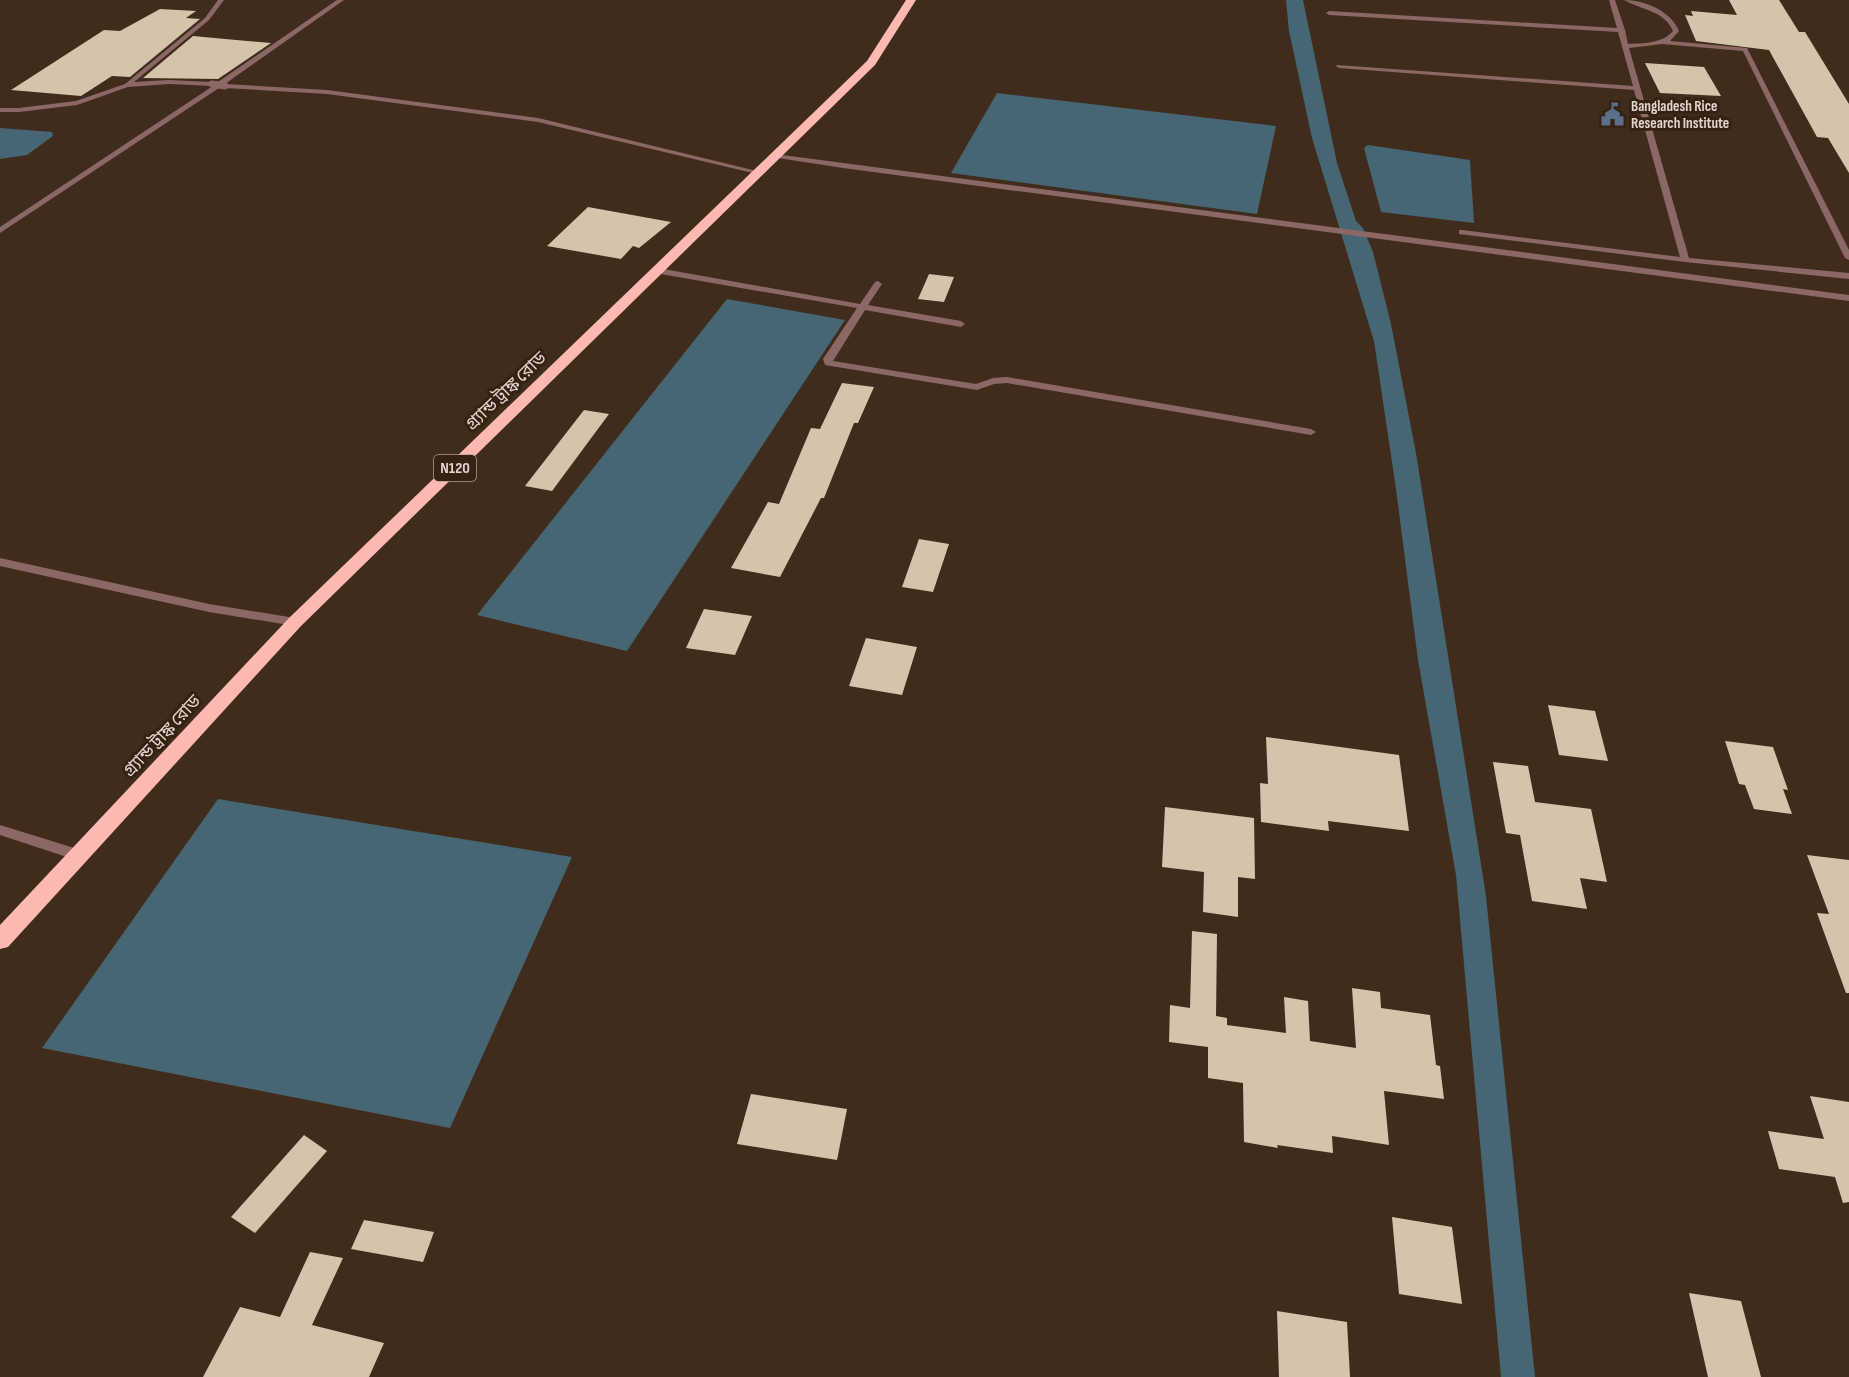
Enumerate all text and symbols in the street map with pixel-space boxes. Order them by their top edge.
place label: Bangladesh Rice Research Institute [1631,97,1729,133]
public building icon: Bangladesh Rice Research Institute [1600,102,1626,128]
street label: গ্র্যান্ড ট্রাঙ্ক রোড [461,347,551,435]
road number: N120 [434,455,476,481]
street label: গ্র্যান্ড ট্রাঙ্ক রোড [119,691,205,781]

